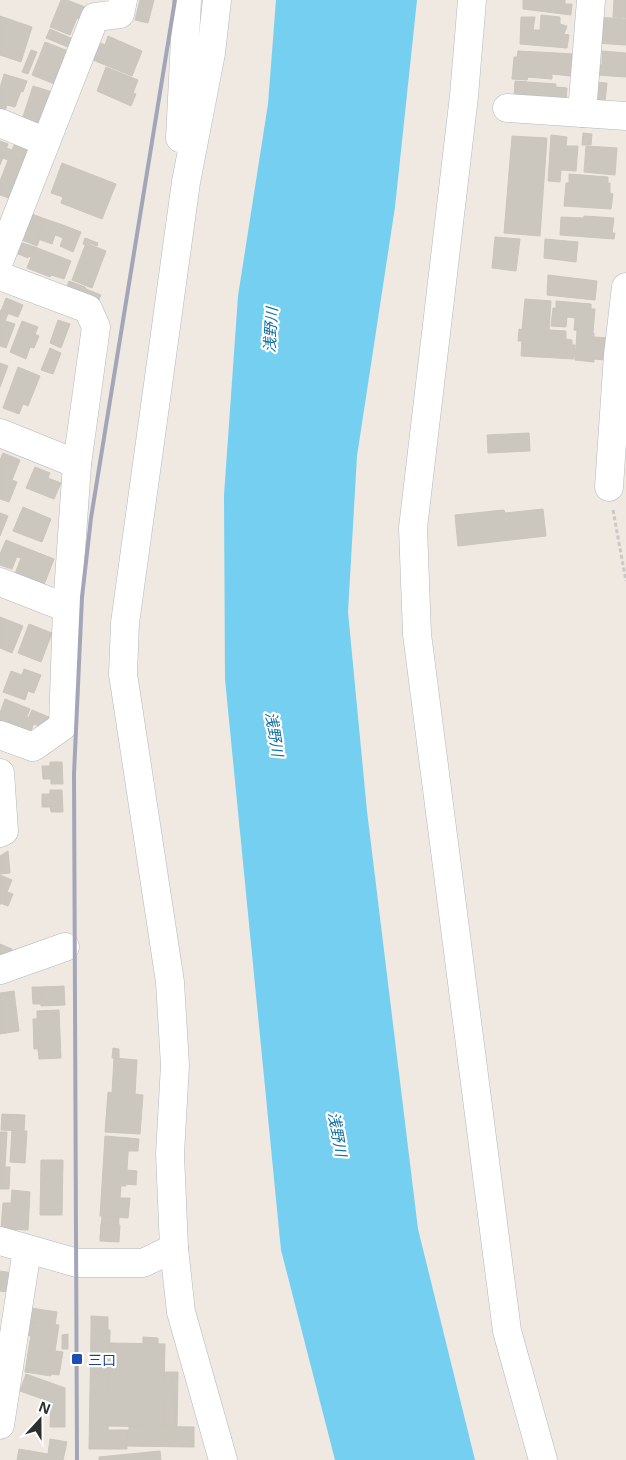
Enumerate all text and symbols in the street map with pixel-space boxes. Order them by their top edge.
water label: 浅野川 [259,305,281,353]
water label: 浅野川 [262,710,289,760]
water label: 浅野川 [324,1110,352,1160]
place label: 三口 [88,1350,116,1369]
marker: 三口 [70,1352,84,1366]
north arrow [15,1395,65,1445]
text: N [36,1396,54,1418]

